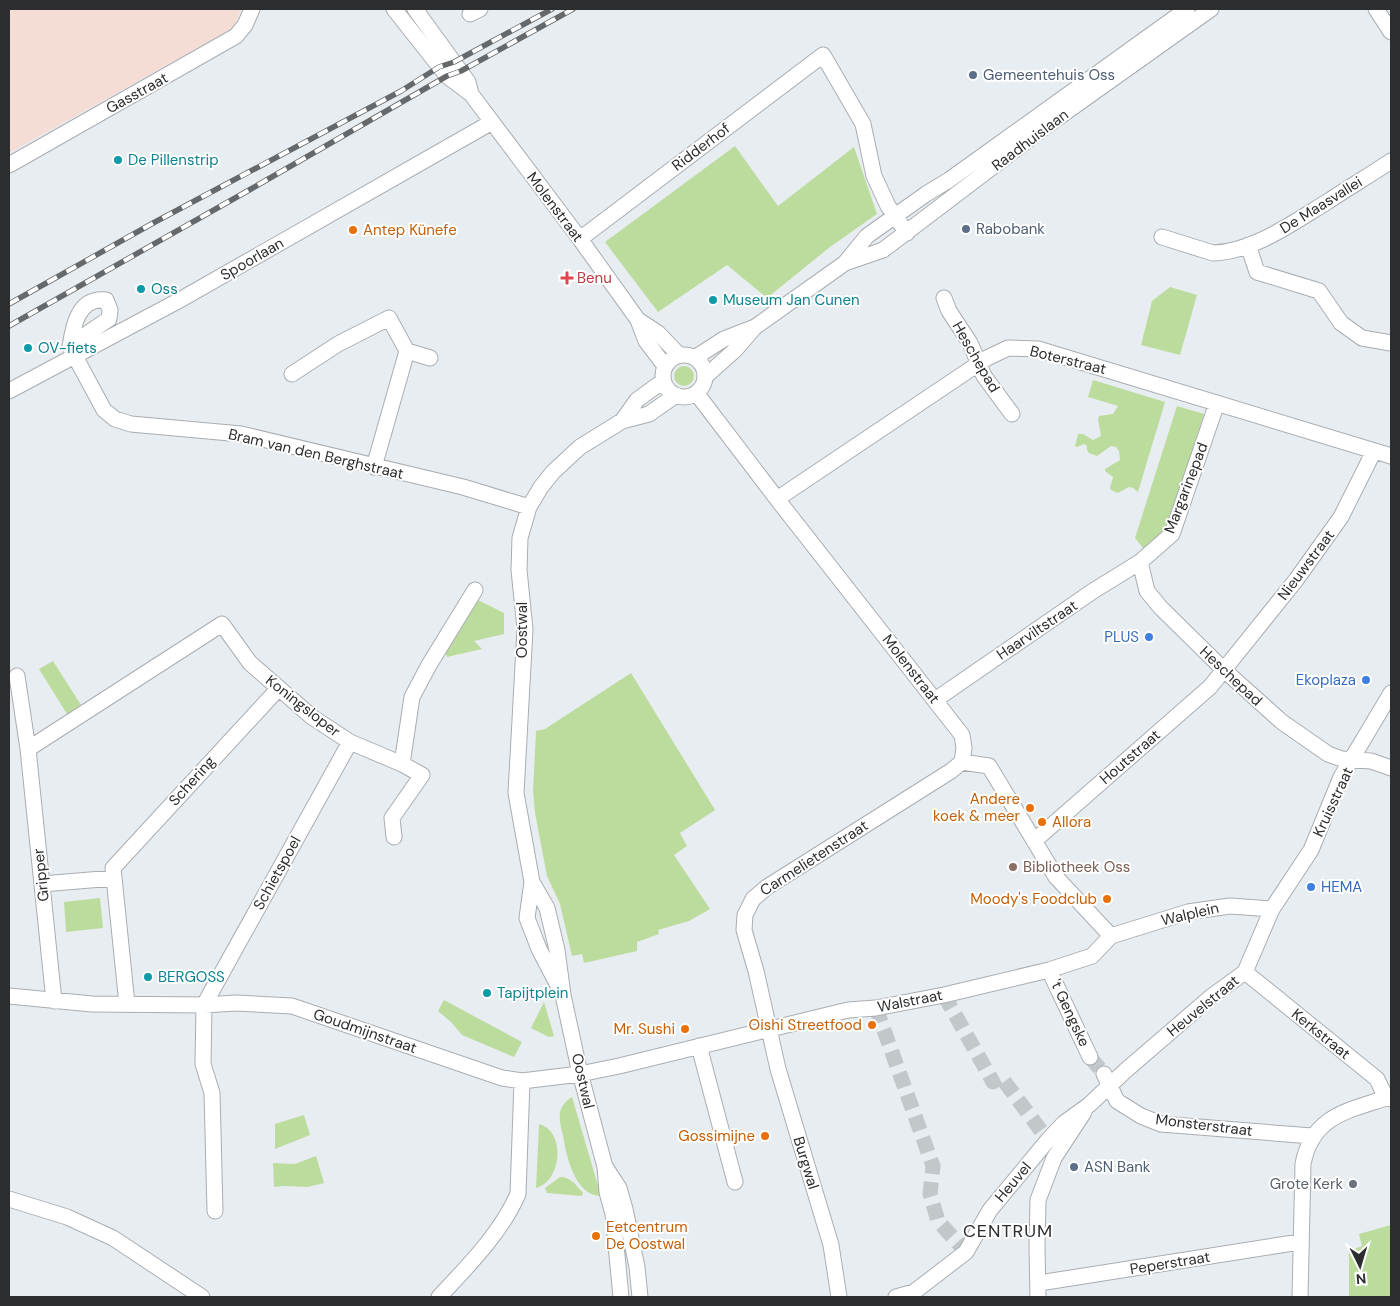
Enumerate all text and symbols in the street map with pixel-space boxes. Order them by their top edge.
place label: Gemeentehuis Oss [983,65,1115,85]
street label: Gasstraat [103,68,172,118]
marker: Gemeentehuis Oss [967,69,979,81]
street label: Raadhuislaan [988,105,1072,175]
street label: Ridderhof [668,119,734,175]
place label: De Pillenstrip [128,150,219,170]
marker: De Pillenstrip [112,154,124,166]
street label: Molenstraat [522,168,588,246]
street label: De Maasvallei [1276,172,1366,238]
place label: Rabobank [976,219,1045,239]
place label: Antep Künefe [363,220,457,240]
marker: Rabobank [960,223,972,235]
marker: Antep Künefe [347,224,359,236]
street label: Spoorlaan [217,233,287,285]
place label: Benu [577,268,612,288]
marker: Benu [561,272,573,284]
place label: Oss [151,279,178,299]
marker: Oss [135,283,147,295]
place label: Museum Jan Cunen [723,290,860,310]
marker: Museum Jan Cunen [707,294,719,306]
street label: Heschepad [948,318,1004,396]
place label: OV-fiets [38,338,97,358]
street label: Boterstraat [1028,341,1108,379]
marker: OV-fiets [22,342,34,354]
street label: Bram van den Berghstraat [226,424,406,484]
street label: Margarinepad [1159,440,1213,536]
street label: Nieuwstraat [1273,526,1339,604]
street label: Haarviltstraat [993,596,1081,664]
street label: Oostwal [512,602,532,658]
place label: PLUS [1104,627,1139,647]
street label: Molenstraat [878,630,944,708]
marker: PLUS [1143,631,1155,643]
street label: Heschepad [1195,642,1267,710]
place label: Ekoplaza [1296,670,1356,690]
street label: Koningsloper [262,671,345,742]
marker: Ekoplaza [1360,674,1372,686]
street label: Houtstraat [1095,725,1165,789]
street label: Schering [164,752,220,810]
street label: Kruisstraat [1308,764,1358,840]
place label: Andere koek & meer [933,789,1020,826]
marker: Andere koek & meer [1024,802,1036,814]
place label: Allora [1052,812,1091,832]
street label: Carmelietenstraat [756,816,872,900]
marker: Allora [1036,816,1048,828]
street label: Schietspoel [249,833,305,913]
street label: Gripper [28,847,54,903]
place label: Bibliotheek Oss [1023,857,1130,877]
marker: Bibliotheek Oss [1007,861,1019,873]
place label: HEMA [1321,877,1362,897]
marker: HEMA [1305,881,1317,893]
place label: Moody's Foodclub [970,889,1097,909]
marker: Moody's Foodclub [1101,893,1113,905]
street label: Walplein [1159,898,1221,930]
place label: BERGOSS [158,967,225,987]
marker: BERGOSS [142,971,154,983]
street label: Heuvelstraat [1163,971,1243,1041]
street label: 't Gengske [1046,976,1094,1050]
place label: Tapijtplein [497,983,568,1003]
street label: Walstraat [876,985,944,1017]
marker: Tapijtplein [481,987,493,999]
street label: Goudmijnstraat [311,1004,419,1058]
street label: Kerkstraat [1287,1004,1355,1064]
place label: Oishi Streetfood [749,1015,862,1035]
place label: Mr. Sushi [613,1019,675,1039]
marker: Oishi Streetfood [866,1019,878,1031]
marker: Mr. Sushi [679,1023,691,1035]
street label: Oostwal [567,1051,599,1111]
street label: Monsterstraat [1154,1109,1254,1141]
place label: Gossimijne [678,1126,755,1146]
marker: Gossimijne [759,1130,771,1142]
street label: Burgwal [789,1134,823,1192]
place label: ASN Bank [1084,1157,1151,1177]
street label: Heuvel [990,1158,1036,1206]
marker: ASN Bank [1068,1161,1080,1173]
place label: Grote Kerk [1270,1174,1343,1194]
marker: Grote Kerk [1347,1178,1359,1190]
place label: Eetcentrum De Oostwal [606,1217,688,1254]
district label: CENTRUM [963,1219,1053,1243]
marker: Eetcentrum De Oostwal [590,1230,602,1242]
north arrow [1335,1241,1385,1291]
street label: Peperstraat [1128,1247,1212,1279]
text: N [1355,1270,1367,1288]

